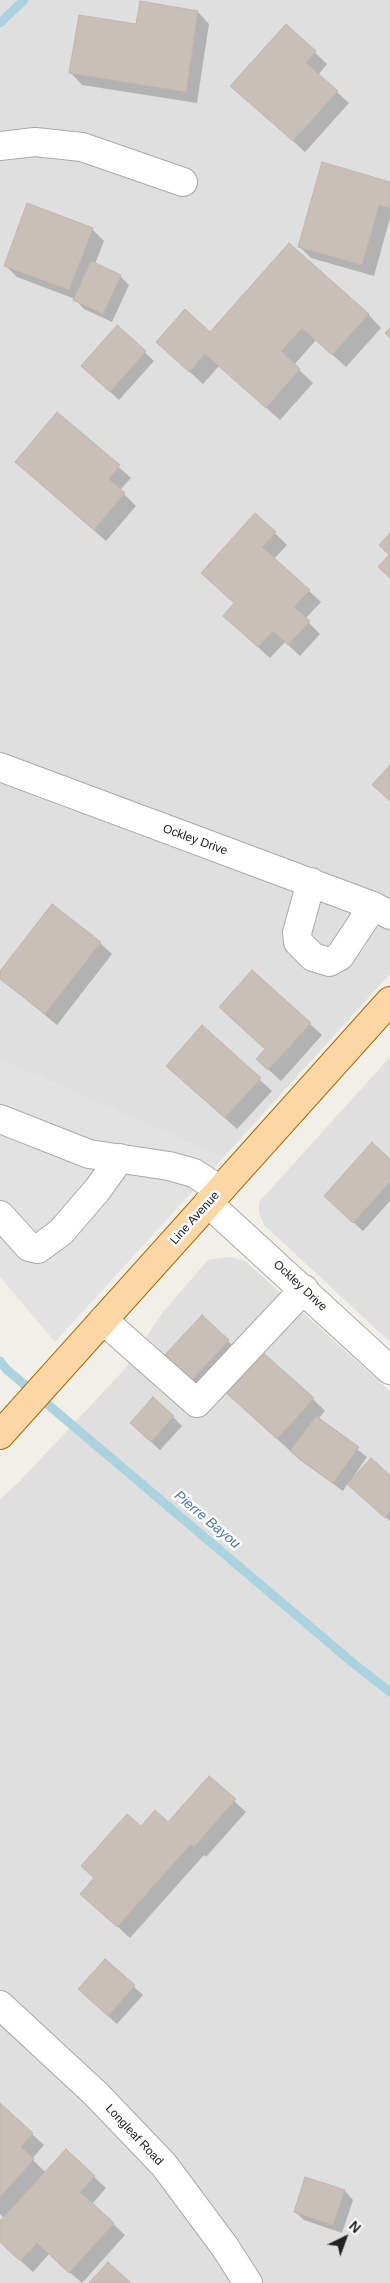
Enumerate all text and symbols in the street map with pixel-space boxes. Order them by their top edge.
street label: Ockley Drive [161,822,229,858]
street label: Line Avenue [167,1188,223,1248]
street label: Ockley Drive [270,1258,330,1314]
water label: Pierre Bayou [171,1488,243,1552]
street label: Longleaf Road [102,2102,166,2168]
north arrow [320,2213,370,2263]
text: N [346,2218,364,2236]

